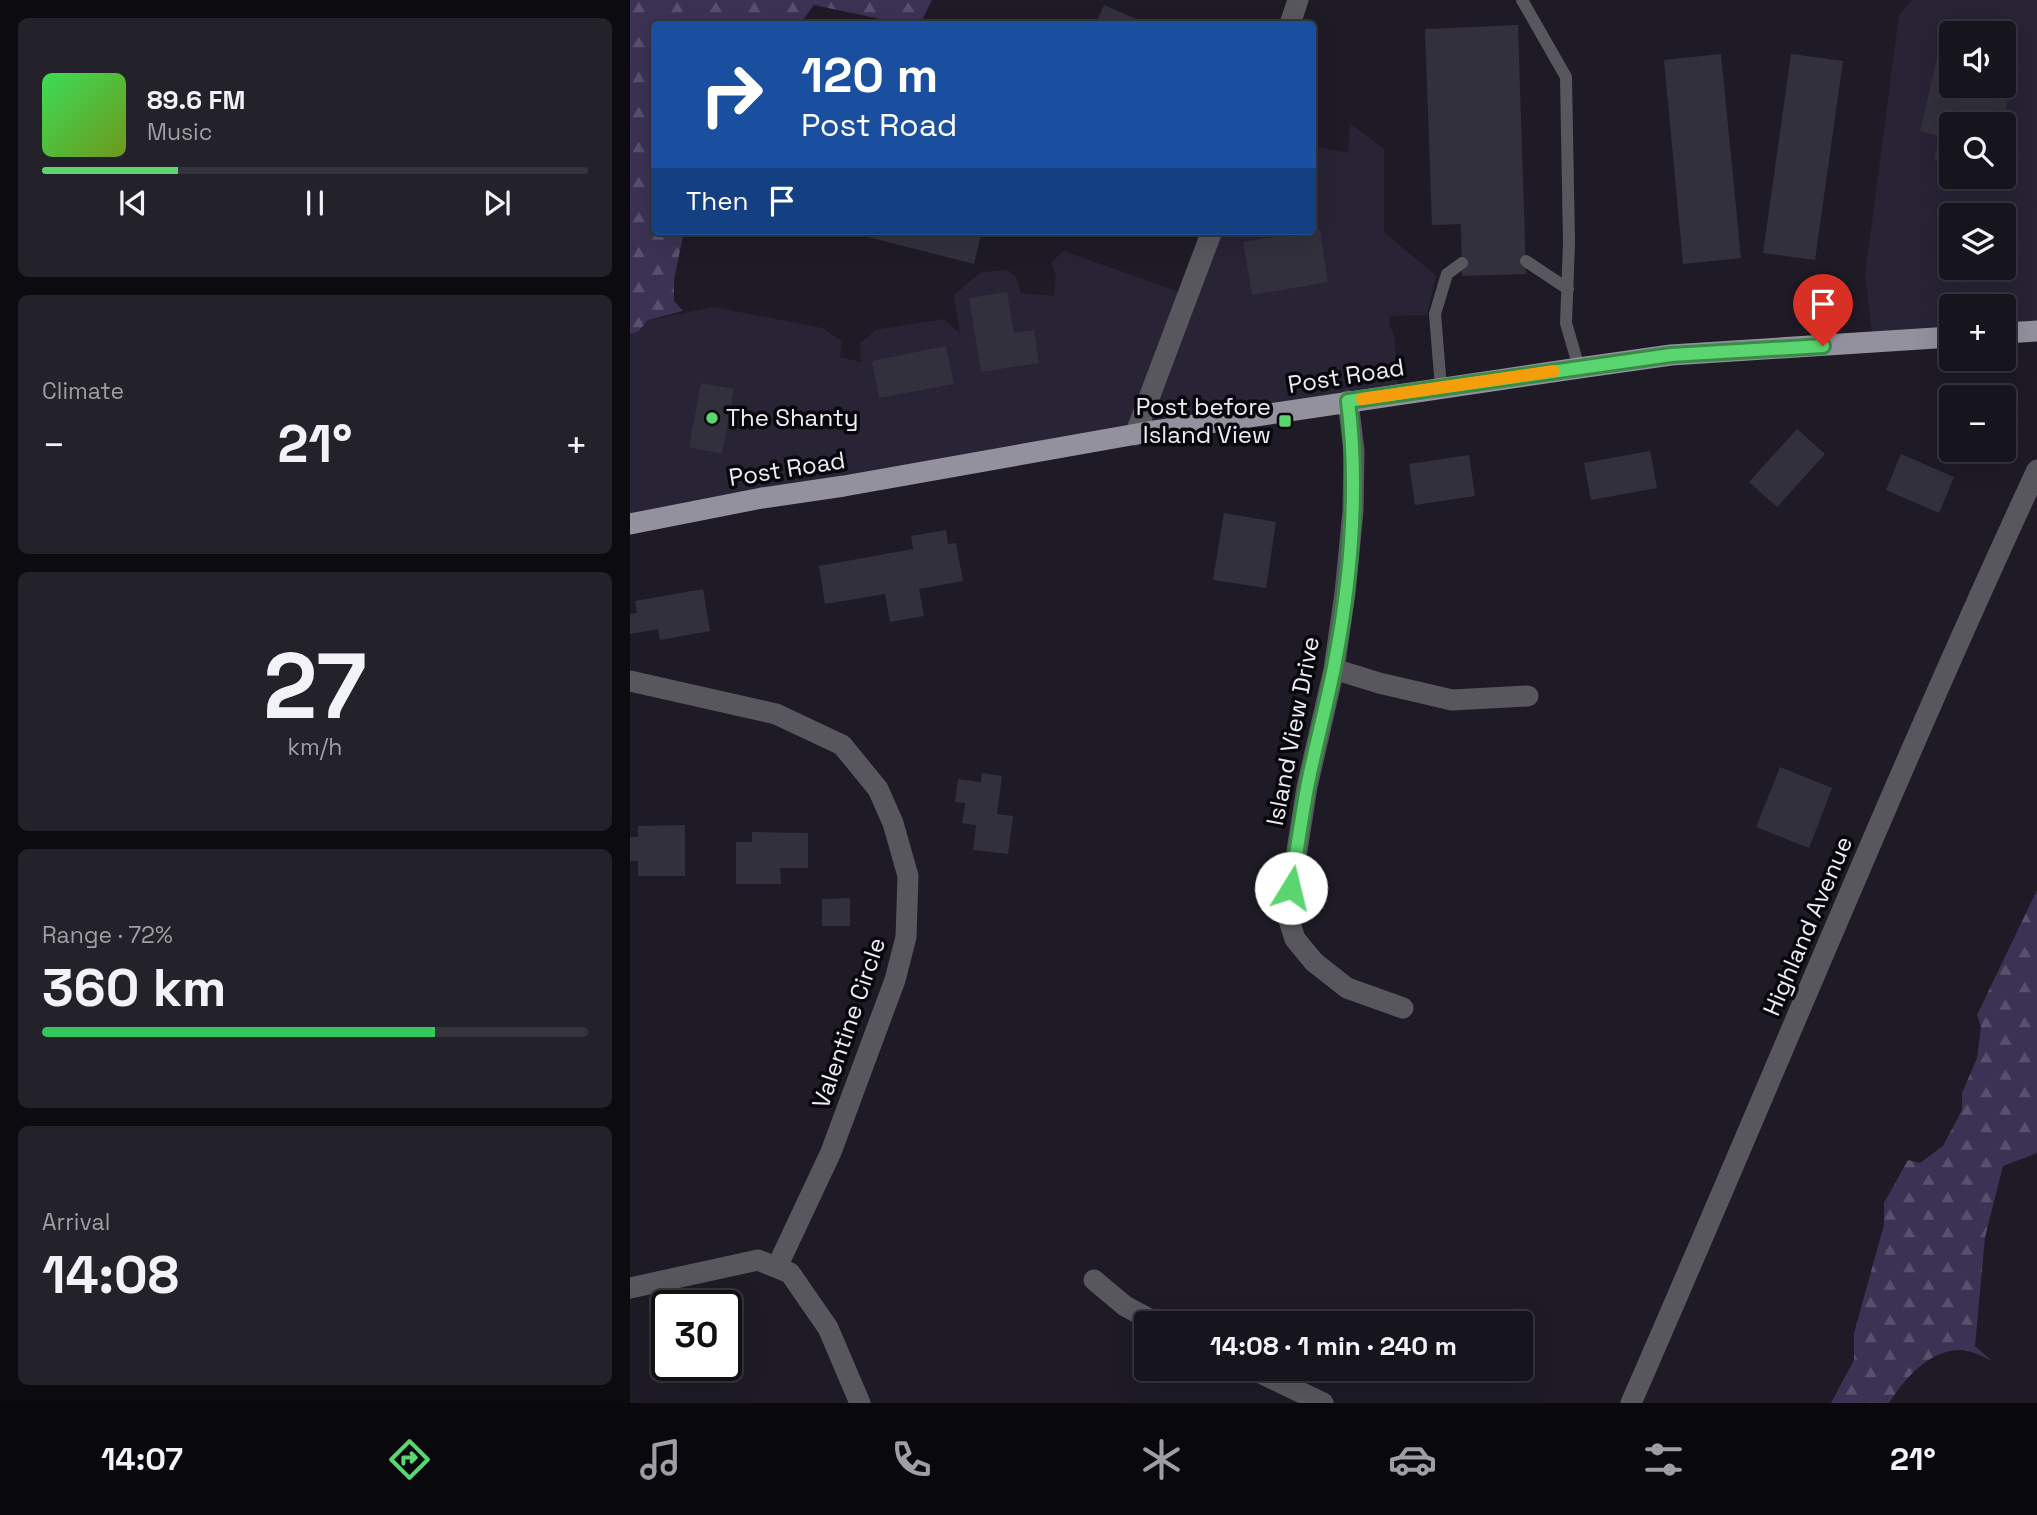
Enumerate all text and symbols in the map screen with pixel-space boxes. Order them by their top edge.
map controls [1939,21,2016,462]
button: sound [1939,21,2016,98]
text: 120 m [801,44,938,106]
icon: right [686,49,777,140]
text: 89.6 FM [147,83,245,117]
text: Post Road [801,105,957,145]
button: search [1939,112,2016,189]
text: Music [147,117,212,147]
icon: arrive [763,182,801,220]
icon: previous [114,184,152,222]
icon: pause [296,184,334,222]
icon: next [478,184,516,222]
text: Then [686,184,749,218]
button: layers [1939,203,2016,280]
pin [1793,274,1853,346]
icon: arrive [1804,285,1842,323]
button: + [1939,294,2016,371]
street label: Post Road [1286,351,1406,400]
text: Climate [42,376,124,406]
button: − [1939,385,2016,462]
place label: Post before Island View [1136,391,1271,450]
place label: The Shanty [726,402,859,433]
marker: The Shanty [704,410,720,426]
text: 21° [278,411,352,477]
marker: Post before Island View [1277,413,1293,429]
text: − [42,421,66,469]
text: + [564,421,588,469]
street label: Post Road [727,444,847,493]
text: 27 [263,628,367,745]
street label: Island View Drive [1259,634,1326,828]
text: km/h [288,732,342,762]
street label: Highland Avenue [1756,831,1859,1020]
position arrow [1254,851,1328,925]
text: Range · 72% [42,920,173,950]
street label: Valentine Circle [805,933,892,1112]
text: 360 km [42,955,226,1021]
text: Arrival [42,1207,110,1237]
text: 14:08 [42,1242,179,1308]
speed limit sign: 30 [651,1290,742,1381]
text: 14:08 · 1 min · 240 m [1210,1329,1457,1363]
icon: directions [385,1435,434,1484]
icon: music [636,1435,685,1484]
icon: phone [887,1435,936,1484]
icon: climate [1137,1435,1186,1484]
icon: car [1388,1435,1437,1484]
icon: filters [1639,1435,1688,1484]
text: 14:07 [101,1439,183,1479]
text: 21° [1890,1439,1936,1479]

